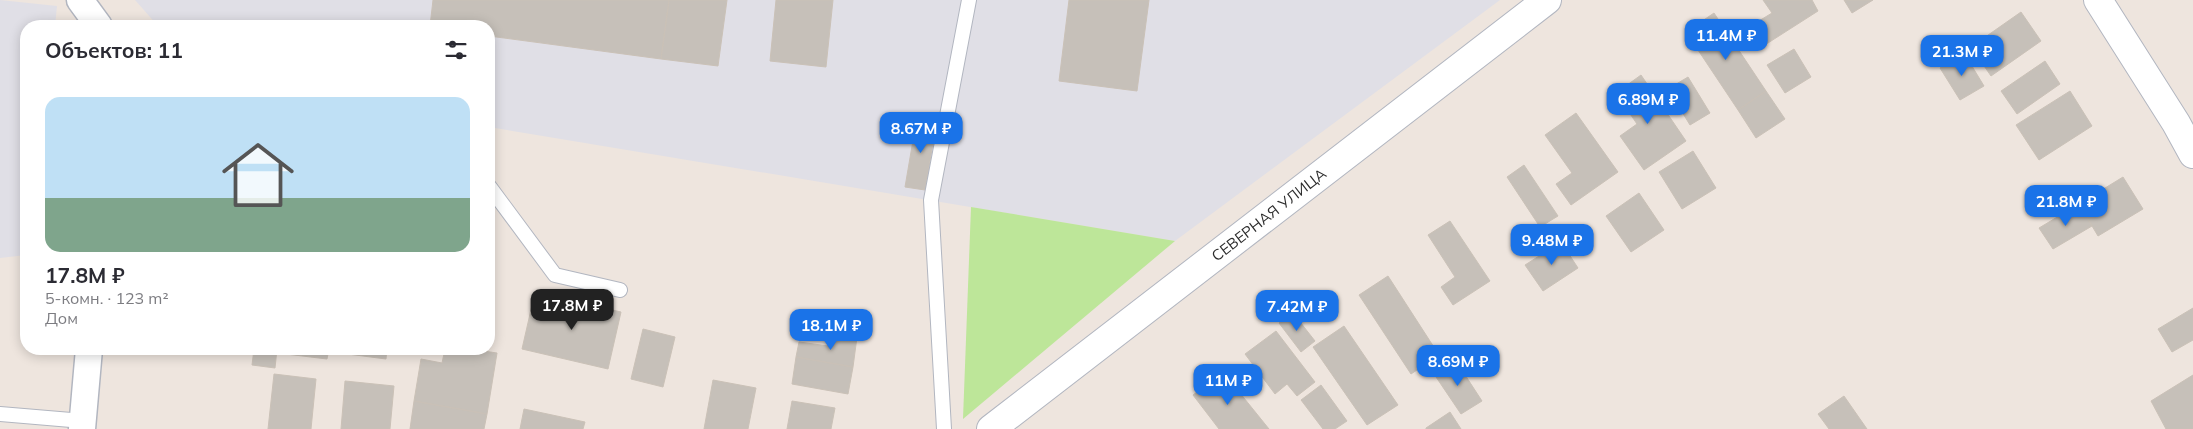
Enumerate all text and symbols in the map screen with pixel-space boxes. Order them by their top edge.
pin: 11.4M ₽ [1680,18,1772,61]
text: 11.4M ₽ [1696,25,1756,45]
pin: 21.3M ₽ [1916,34,2008,77]
icon: filters [442,36,470,64]
text: Объектов: 11 [45,37,183,63]
text: 21.3M ₽ [1932,41,1992,61]
pin: 6.89M ₽ [1602,82,1694,125]
text: 6.89M ₽ [1618,89,1678,109]
pin: 8.67M ₽ [875,112,967,154]
text: 8.67M ₽ [891,118,951,138]
icon: home [213,130,303,220]
street label: СЕВЕРНАЯ УЛИЦА [1208,164,1330,265]
pin: 21.8M ₽ [2020,184,2112,227]
text: 21.8M ₽ [2036,191,2096,211]
pin: 9.48M ₽ [1506,224,1598,266]
text: 9.48M ₽ [1522,230,1582,250]
text: 17.8M ₽ [45,262,125,288]
text: 5-комн. · 123 m² [45,288,169,308]
pin: 17.8M ₽ [526,288,618,331]
pin: 7.42M ₽ [1251,290,1343,332]
text: 17.8M ₽ [542,295,602,315]
text: 7.42M ₽ [1267,296,1327,316]
text: Дом [45,308,78,328]
pin: 18.1M ₽ [785,308,877,351]
text: 18.1M ₽ [801,315,861,335]
pin: 8.69M ₽ [1412,344,1504,387]
text: 8.69M ₽ [1428,351,1488,371]
pin: 11M ₽ [1193,364,1263,406]
text: 11M ₽ [1204,370,1252,390]

